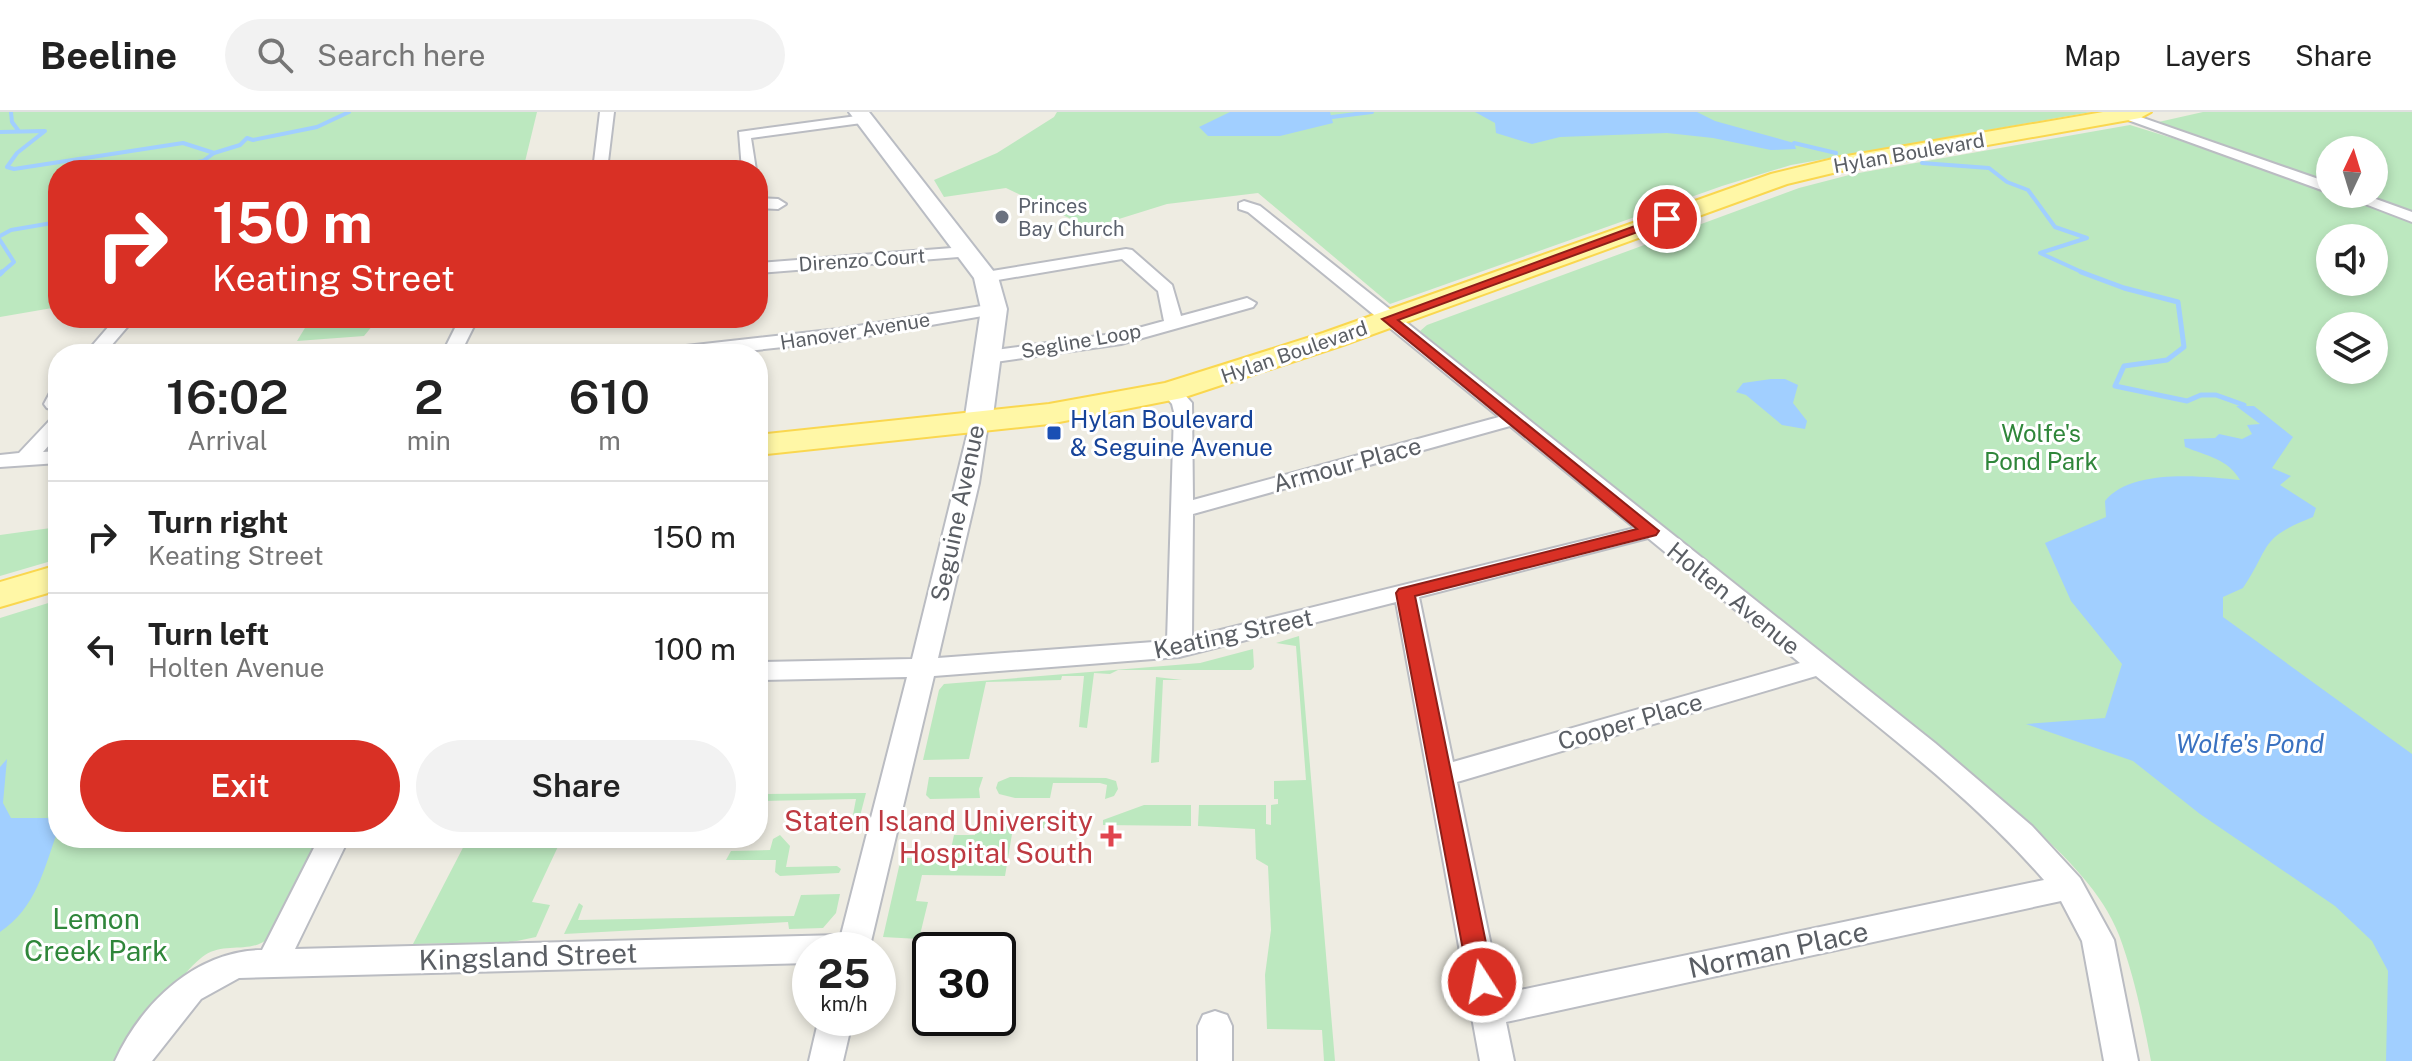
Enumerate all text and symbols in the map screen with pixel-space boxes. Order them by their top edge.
search box [225,19,785,91]
text: Beeline [40,33,177,78]
icon: search [253,33,297,77]
text: Search here [317,37,486,73]
text: Map [2064,39,2121,72]
text: Layers [2165,39,2251,72]
text: Share [2295,39,2372,72]
street label: Hylan Boulevard [1832,128,1986,178]
north arrow [2316,136,2388,208]
map controls [2316,136,2388,384]
pin [1633,185,1701,253]
text: 150 m [212,190,373,256]
icon: right [80,192,184,296]
place label: Princes Bay Church [1018,194,1125,241]
icon: arrive [1645,197,1689,241]
marker: Princes Bay Church [993,208,1011,226]
button: sound [2316,224,2388,296]
street label: Direnzo Court [798,244,926,276]
text: Keating Street [212,257,455,299]
street label: Hanover Avenue [778,307,932,355]
button: layers [2316,312,2388,384]
street label: Hylan Boulevard [1218,316,1370,388]
street label: Segline Loop [1019,319,1143,363]
text: 16:02 [166,368,289,425]
text: 2 [414,368,444,425]
text: 610 [569,368,650,425]
place label: Hylan Boulevard & Seguine Avenue [1070,405,1273,461]
park label: Wolfe's Pond Park [1984,419,2098,475]
street label: Seguine Avenue [925,422,989,604]
marker: Hylan Boulevard & Seguine Avenue [1045,424,1063,442]
text: Arrival [187,425,268,456]
text: min [407,425,451,456]
text: m [598,425,621,456]
street label: Armour Place [1270,431,1424,497]
text: Turn right [148,504,288,540]
icon: right [80,515,124,559]
text: 150 m [653,519,736,555]
street label: Holten Avenue [1662,536,1806,660]
text: Keating Street [148,540,324,571]
street label: Keating Street [1151,602,1315,664]
text: Turn left [148,616,269,652]
icon: left [80,627,124,671]
text: 100 m [654,631,736,667]
text: Holten Avenue [148,652,324,683]
street label: Cooper Place [1555,687,1705,755]
water label: Wolfe's Pond [2176,728,2324,759]
button: Exit [80,740,400,832]
button: Share [416,740,736,832]
place label: Staten Island University Hospital South [784,804,1093,869]
marker: Staten Island University Hospital South [1100,825,1122,847]
park label: Lemon Creek Park [24,902,168,967]
street label: Norman Place [1685,914,1871,984]
speed limit sign: 30 [912,932,1016,1036]
street label: Kingsland Street [418,936,638,976]
position arrow [1440,940,1524,1024]
text: 25 [818,950,870,997]
text: km/h [820,992,868,1016]

